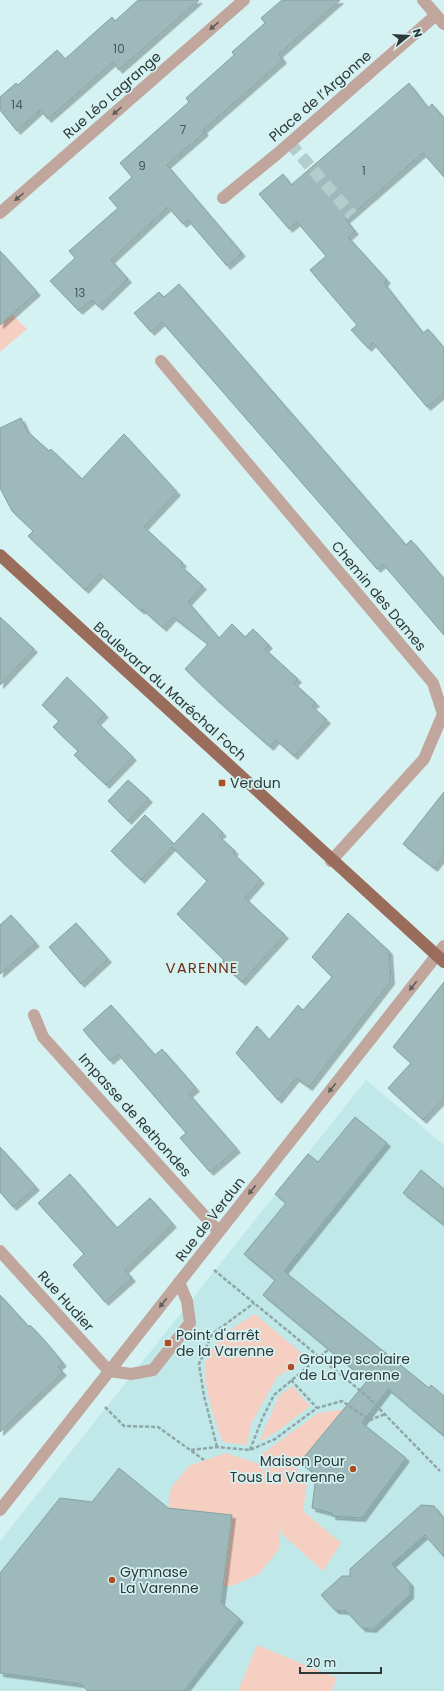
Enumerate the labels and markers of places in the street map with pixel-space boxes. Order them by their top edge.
place label: Verdun [230,773,281,793]
marker: Verdun [217,778,227,788]
place label: Point d'arrêt de la Varenne [176,1325,274,1361]
marker: Point d'arrêt de la Varenne [163,1338,173,1348]
place label: Groupe scolaire de La Varenne [299,1349,410,1385]
marker: Groupe scolaire de La Varenne [286,1362,296,1372]
place label: Maison Pour Tous La Varenne [230,1451,345,1487]
marker: Maison Pour Tous La Varenne [348,1464,358,1474]
place label: Gymnase La Varenne [120,1562,199,1598]
marker: Gymnase La Varenne [107,1575,117,1585]

